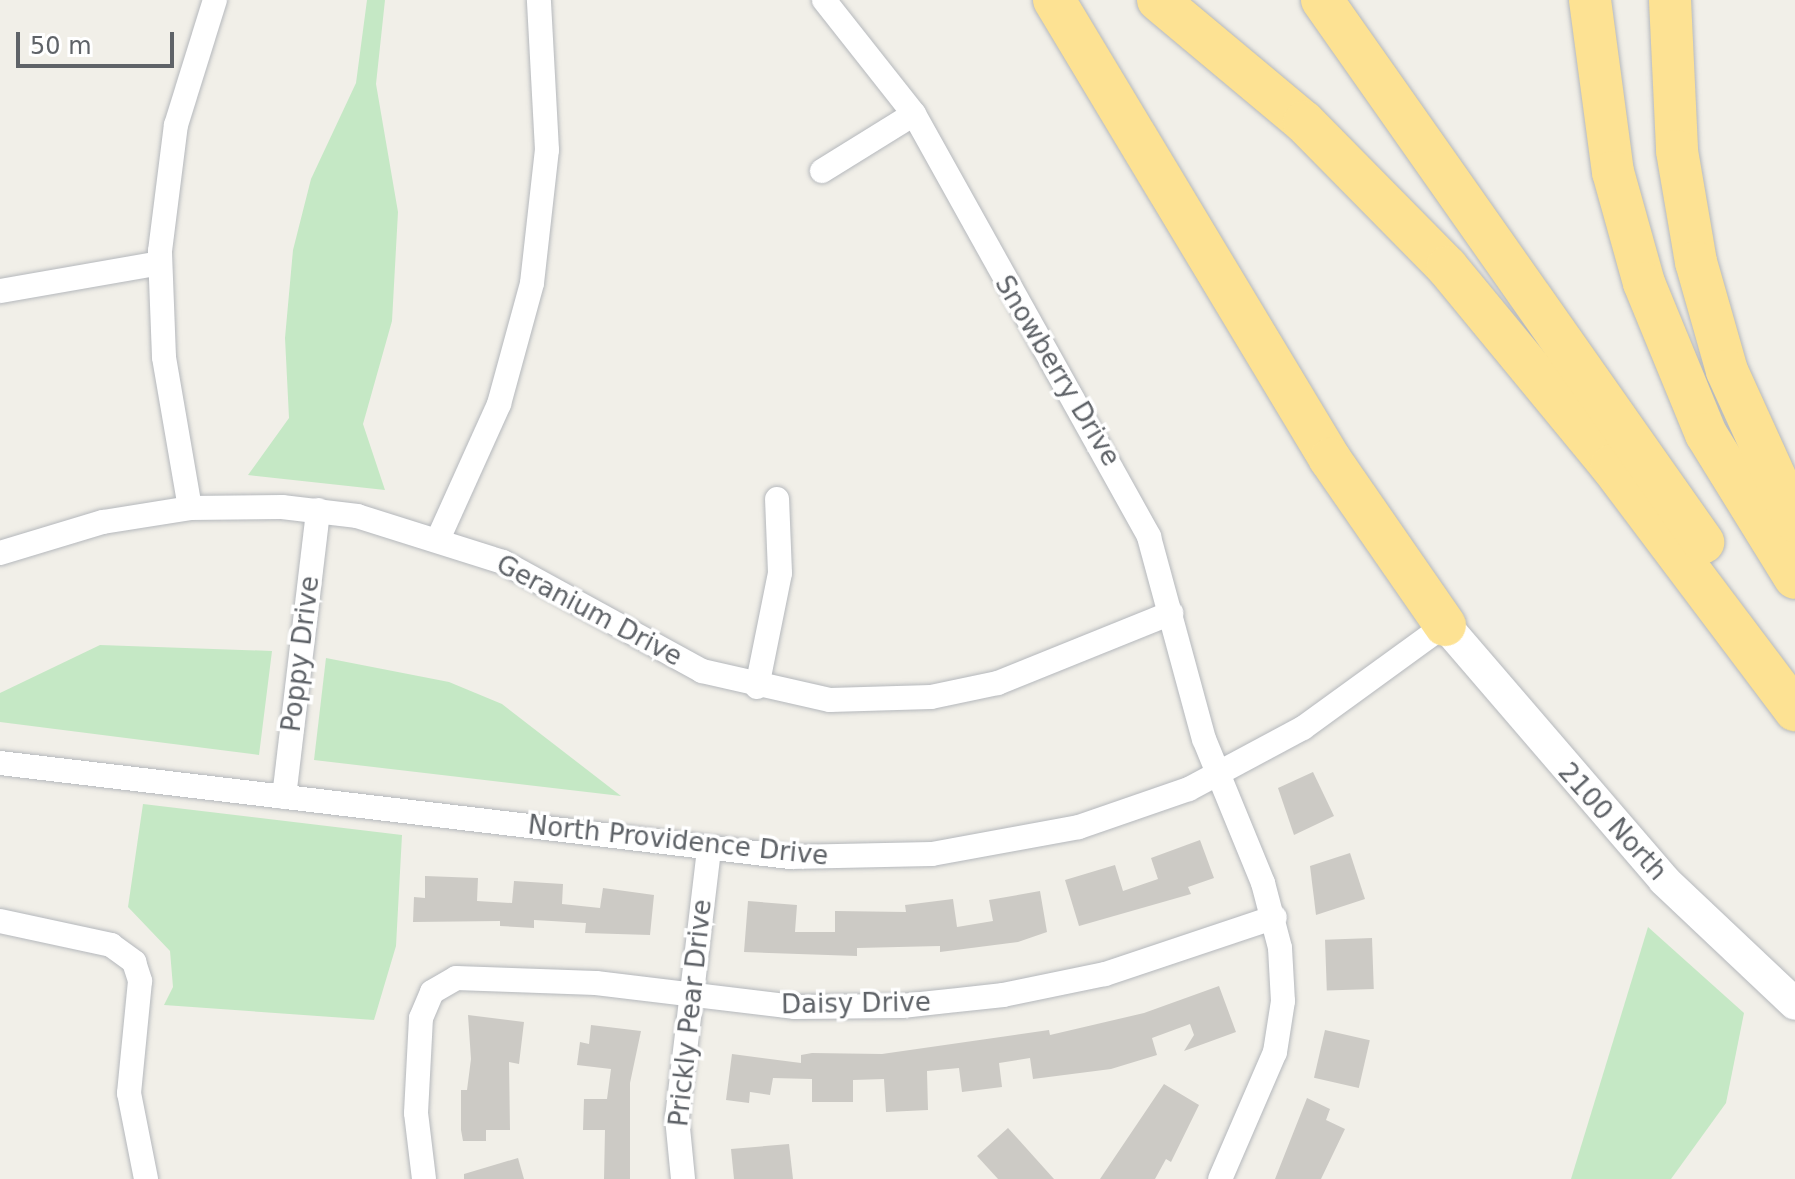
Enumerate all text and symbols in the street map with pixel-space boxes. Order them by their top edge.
scale bar [20,16,178,66]
text: 50 m [30,32,92,60]
street label: Snowberry Drive [988,270,1126,472]
street label: Geranium Drive [491,549,687,673]
street label: Poppy Drive [276,574,326,734]
street label: 2100 North [1551,757,1673,887]
street label: North Providence Drive [526,810,830,872]
street label: Prickly Pear Drive [664,898,718,1128]
street label: Daisy Drive [781,987,931,1021]

